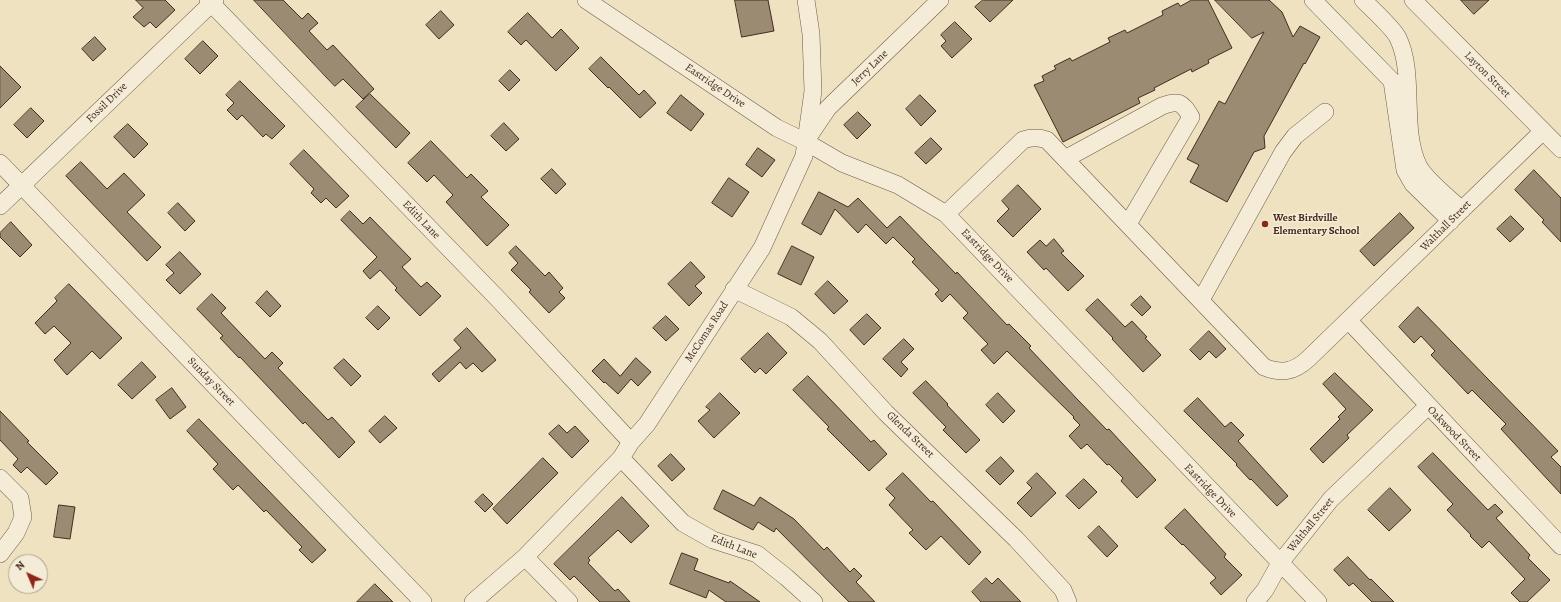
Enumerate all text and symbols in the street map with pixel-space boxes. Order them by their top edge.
street label: Jerry Lane [849,47,891,89]
street label: Layton Street [1461,49,1513,101]
street label: Eastridge Drive [682,61,748,111]
street label: Fossil Drive [84,80,130,126]
street label: Edith Lane [399,198,443,242]
street label: Walthall Street [1418,198,1474,254]
place label: West Birdville Elementary School [1273,211,1359,237]
marker: West Birdville Elementary School [1260,219,1270,229]
street label: Eastridge Drive [958,226,1016,286]
street label: McComas Road [682,299,732,365]
street label: Sunday Street [184,355,238,409]
street label: Oakwood Street [1424,404,1484,464]
street label: Glenda Street [883,409,937,461]
street label: Eastridge Drive [1181,461,1239,521]
street label: Walthall Street [1285,495,1337,555]
street label: Edith Lane [709,532,759,562]
north arrow [8,554,48,594]
text: N [12,558,28,574]

